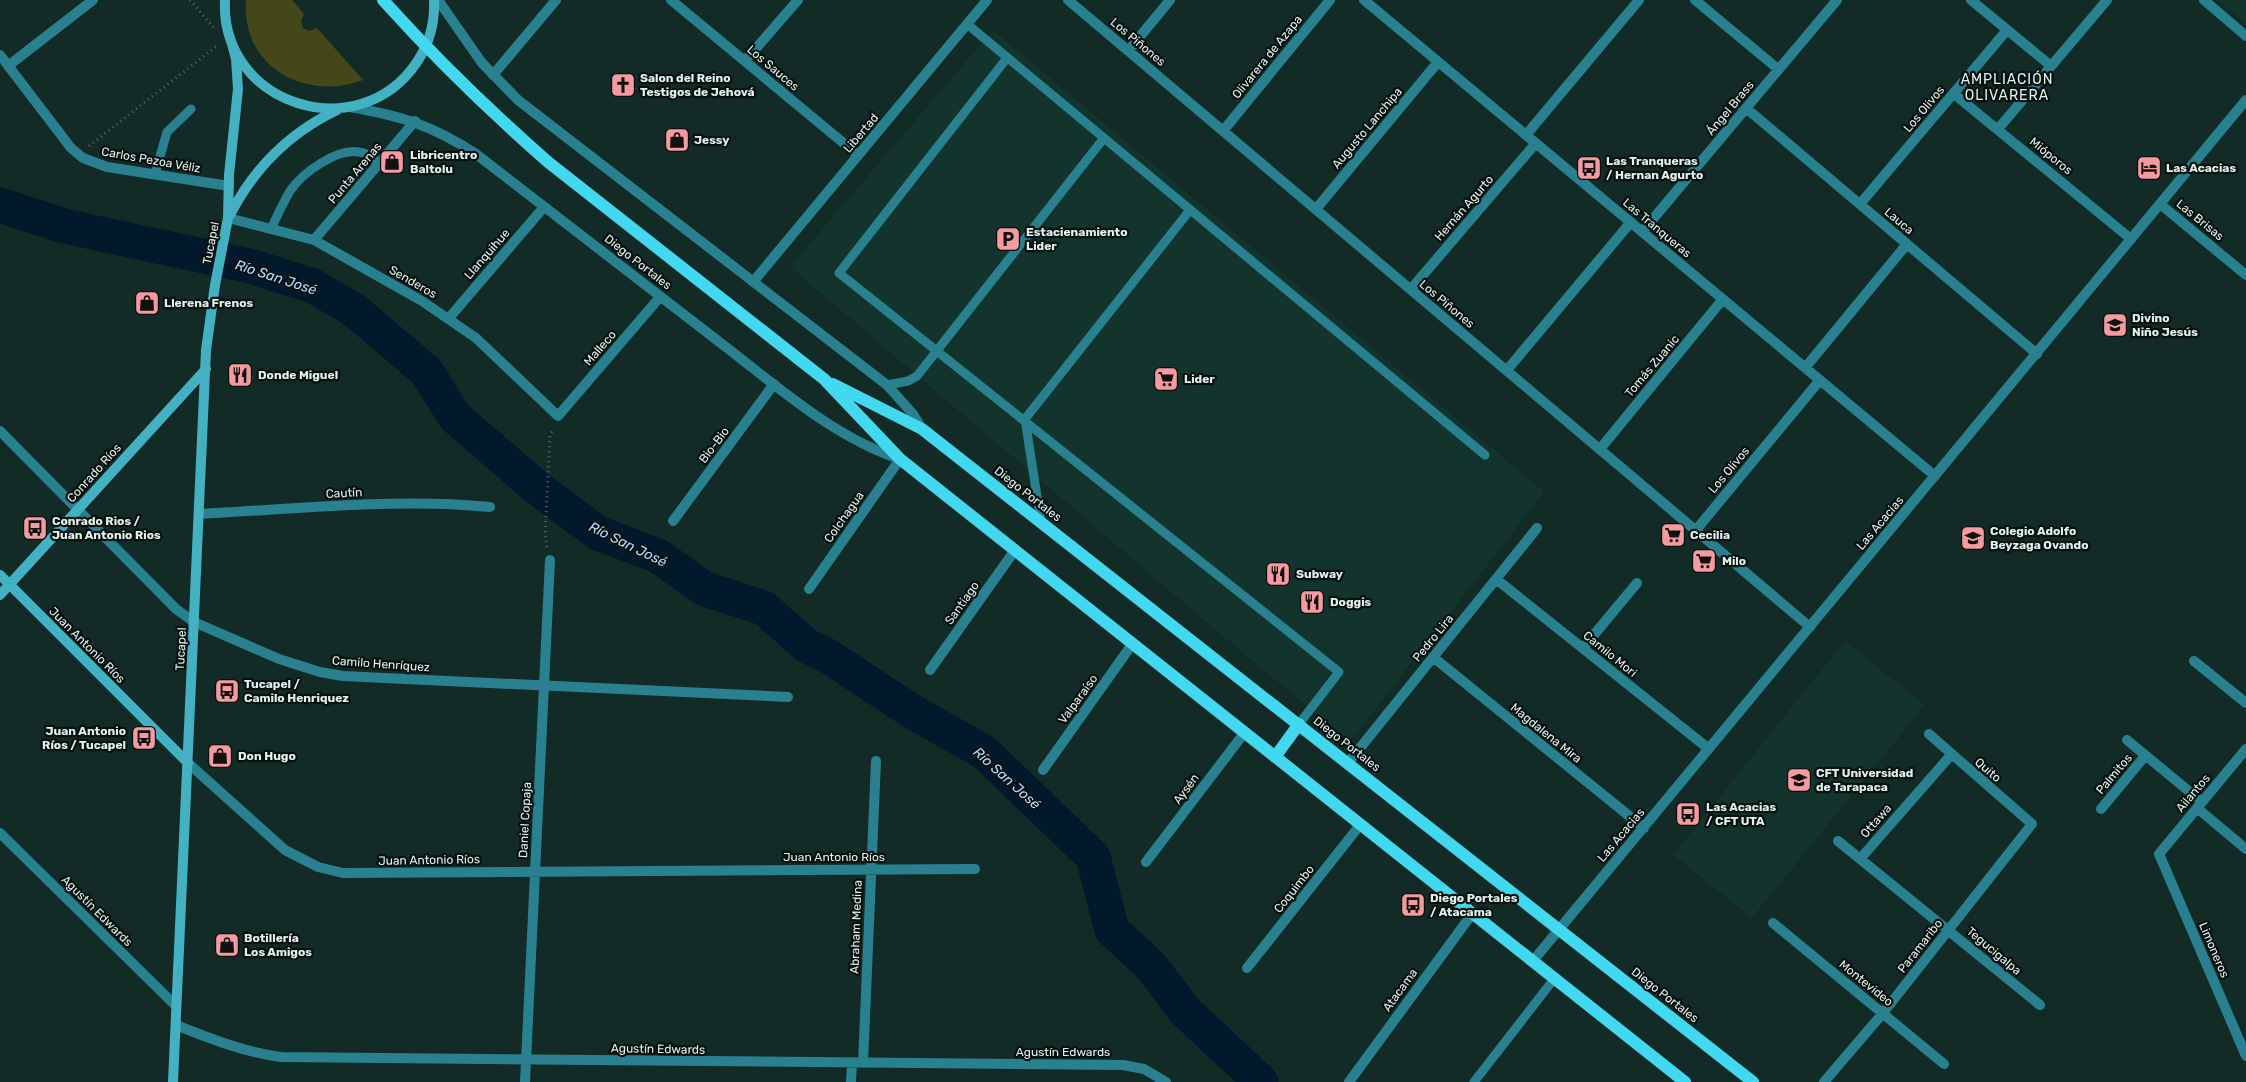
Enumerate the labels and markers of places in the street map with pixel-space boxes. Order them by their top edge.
place label: Salon del Reino Testigos de Jehová [640,71,755,99]
church icon: Salon del Reino Testigos de Jehová [610,72,636,98]
shop icon: Jessy [664,127,690,153]
place label: Jessy [694,133,729,147]
place label: Libricentro Baltolu [410,148,477,176]
shop icon: Libricentro Baltolu [379,149,405,175]
place label: Las Tranqueras / Hernan Agurto [1606,154,1703,182]
bus stop icon: Las Tranqueras / Hernan Agurto [1576,155,1602,181]
hotel icon: Las Acacias [2136,155,2162,181]
place label: Las Acacias [2166,161,2236,175]
place label: Estacienamiento Lider [1026,225,1128,253]
parking icon: Estacienamiento Lider [995,226,1021,252]
shop icon: Llerena Frenos [134,290,160,316]
place label: Llerena Frenos [164,296,253,310]
place label: Divino Niño Jesús [2132,311,2198,339]
school or university icon: Divino Niño Jesús [2102,312,2128,338]
restaurant icon: Donde Miguel [227,362,253,388]
supermarket icon: Lider [1153,366,1179,392]
place label: Donde Miguel [258,368,338,382]
place label: Lider [1184,372,1215,386]
place label: Conrado Rios / Juan Antonio Rios [52,514,161,542]
bus stop icon: Conrado Rios / Juan Antonio Rios [22,515,48,541]
supermarket icon: Cecilia [1660,522,1686,548]
place label: Colegio Adolfo Beyzaga Ovando [1990,524,2088,552]
school or university icon: Colegio Adolfo Beyzaga Ovando [1960,525,1986,551]
place label: Cecilia [1690,528,1730,542]
supermarket icon: Milo [1691,548,1717,574]
place label: Milo [1722,554,1746,568]
restaurant icon: Subway [1265,561,1291,587]
place label: Subway [1296,567,1343,581]
restaurant icon: Doggis [1299,589,1325,615]
place label: Doggis [1330,595,1372,609]
place label: Tucapel / Camilo Henriquez [244,677,349,705]
bus stop icon: Tucapel / Camilo Henriquez [214,678,240,704]
place label: Juan Antonio Ríos / Tucapel [42,724,126,752]
bus stop icon: Juan Antonio Ríos / Tucapel [131,725,157,751]
shop icon: Don Hugo [207,743,233,769]
place label: Don Hugo [238,749,296,763]
place label: CFT Universidad de Tarapaca [1816,766,1913,794]
school or university icon: CFT Universidad de Tarapaca [1786,767,1812,793]
place label: Las Acacias / CFT UTA [1706,800,1776,828]
bus stop icon: Las Acacias / CFT UTA [1675,801,1701,827]
place label: Diego Portales / Atacama [1430,891,1518,919]
bus stop icon: Diego Portales / Atacama [1400,892,1426,918]
place label: Botillería Los Amigos [244,931,312,959]
shop icon: Botillería Los Amigos [214,932,240,958]

